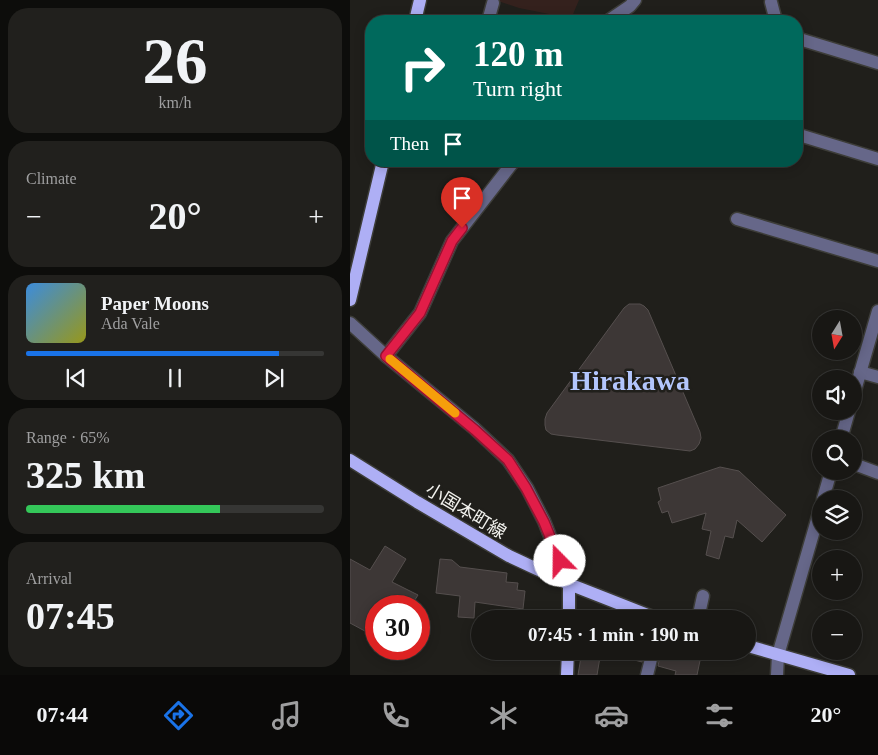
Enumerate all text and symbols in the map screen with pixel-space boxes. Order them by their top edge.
text: 26 [143,25,208,97]
icon: right [390,35,455,100]
text: 120 m [473,35,563,74]
text: Turn right [473,76,562,101]
text: km/h [159,94,191,111]
icon: arrive [439,130,467,158]
text: Then [390,133,429,154]
text: Climate [26,170,77,187]
pin [441,177,483,228]
icon: arrive [448,184,476,212]
text: 20° [148,195,202,237]
text: − [26,201,42,232]
text: + [308,201,324,232]
text: Paper Moons [101,293,209,314]
north arrow [812,310,862,360]
map controls [812,310,862,660]
text: Ada Vale [101,315,160,332]
icon: previous [62,364,90,392]
icon: pause [161,364,189,392]
icon: next [260,364,288,392]
district label: Hirakawa [570,365,690,396]
button: sound [812,370,862,420]
text: Range · 65% [26,429,110,446]
button: search [812,430,862,480]
text: 325 km [26,454,145,496]
street label: 小国本町線 [422,479,510,543]
button: layers [812,490,862,540]
position arrow [533,534,585,586]
button: + [812,550,862,600]
text: Arrival [26,570,72,587]
text: 07:45 [26,595,115,637]
speed limit sign: 30 [365,595,430,660]
button: − [812,610,862,660]
text: 07:45 · 1 min · 190 m [528,624,699,645]
icon: directions [161,698,196,733]
icon: music [269,698,304,733]
icon: phone [378,698,413,733]
icon: climate [486,698,521,733]
icon: car [594,698,629,733]
icon: filters [702,698,737,733]
text: 07:44 [37,702,88,727]
text: 20° [810,702,841,727]

